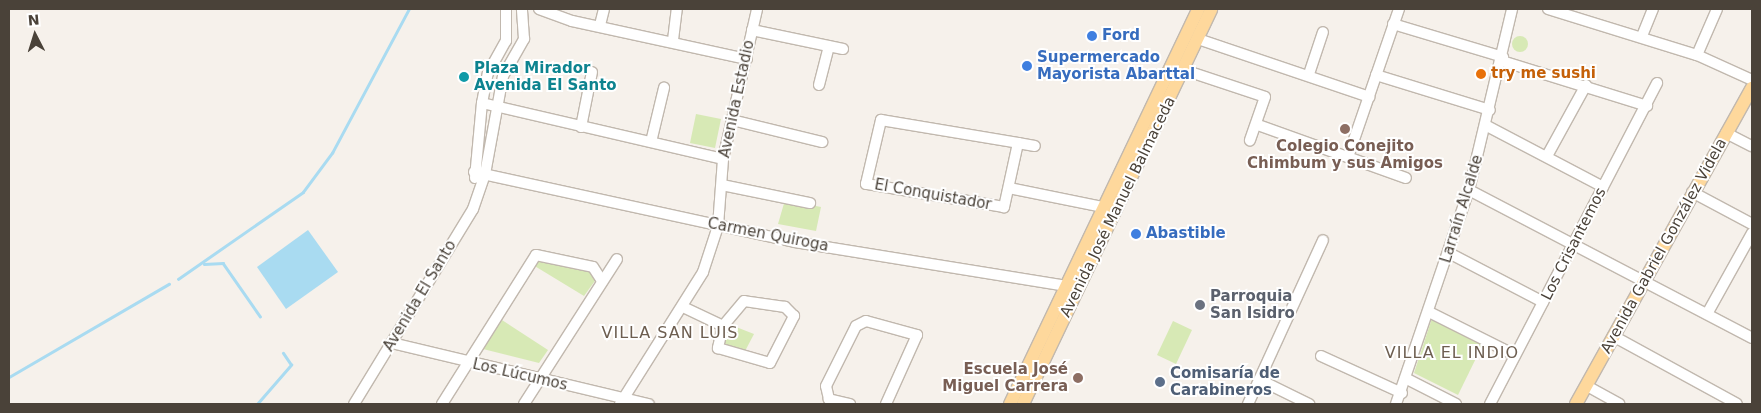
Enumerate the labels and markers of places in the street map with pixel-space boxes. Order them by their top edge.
place label: Ford [1102,27,1140,45]
marker: Ford [1086,30,1098,42]
place label: Supermercado Mayorista Abarttal [1037,48,1195,83]
place label: Plaza Mirador Avenida El Santo [474,59,617,94]
marker: Supermercado Mayorista Abarttal [1021,60,1033,72]
place label: try me sushi [1491,65,1596,83]
marker: try me sushi [1475,68,1487,80]
marker: Plaza Mirador Avenida El Santo [458,71,470,83]
marker: Colegio Conejito Chimbum y sus Amigos [1339,123,1351,135]
place label: Colegio Conejito Chimbum y sus Amigos [1247,137,1443,172]
place label: Abastible [1146,225,1226,243]
marker: Abastible [1130,228,1142,240]
place label: Parroquia San Isidro [1210,287,1295,322]
marker: Parroquia San Isidro [1194,299,1206,311]
place label: Escuela José Miguel Carrera [942,360,1068,395]
place label: Comisaría de Carabineros [1170,364,1280,399]
marker: Escuela José Miguel Carrera [1072,372,1084,384]
marker: Comisaría de Carabineros [1154,376,1166,388]

